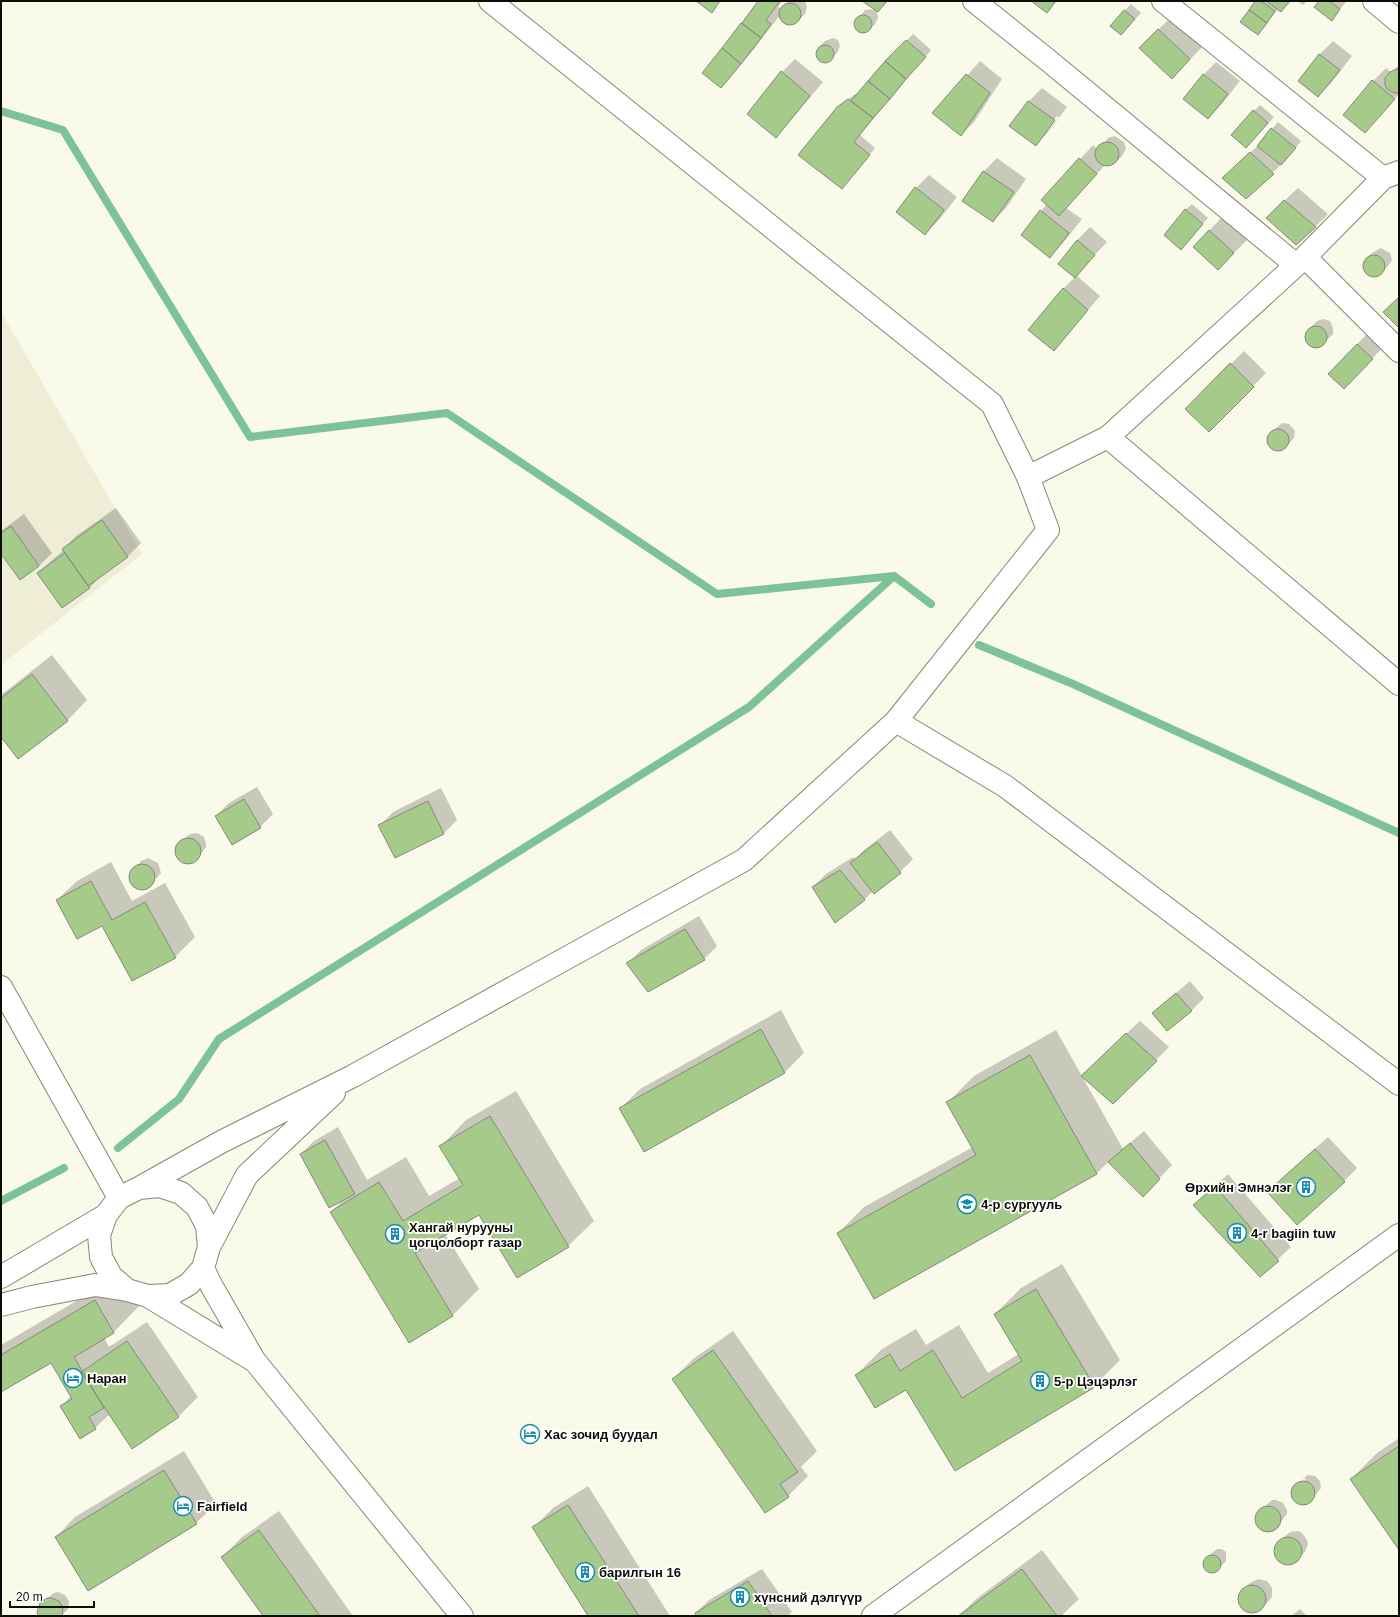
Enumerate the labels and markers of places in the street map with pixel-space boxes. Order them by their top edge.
building icon: Өрхийн Эмнэлэг [1295,1176,1317,1198]
place label: Өрхийн Эмнэлэг [1185,1180,1293,1195]
school or university icon: 4-р сургууль [956,1193,978,1215]
place label: 4-р сургууль [981,1197,1062,1212]
place label: Хангай нурууны цогцолборт газар [409,1220,522,1250]
building icon: 4-r bagiin tuw [1226,1222,1248,1244]
building icon: Хангай нурууны цогцолборт газар [384,1223,406,1245]
place label: 4-r bagiin tuw [1251,1226,1336,1241]
hotel icon: Наран [62,1367,84,1389]
building icon: 5-р Цэцэрлэг [1029,1370,1051,1392]
place label: Наран [87,1371,127,1386]
place label: 5-р Цэцэрлэг [1054,1374,1138,1389]
hotel icon: Хас зочид буудал [519,1423,541,1445]
place label: Хас зочид буудал [544,1427,658,1442]
hotel icon: Fairfield [172,1495,194,1517]
place label: Fairfield [197,1499,248,1514]
building icon: барилгын 16 [574,1561,596,1583]
place label: барилгын 16 [599,1565,681,1580]
building icon: хүнсний дэлгүүр [729,1586,751,1608]
place label: хүнсний дэлгүүр [754,1590,862,1605]

